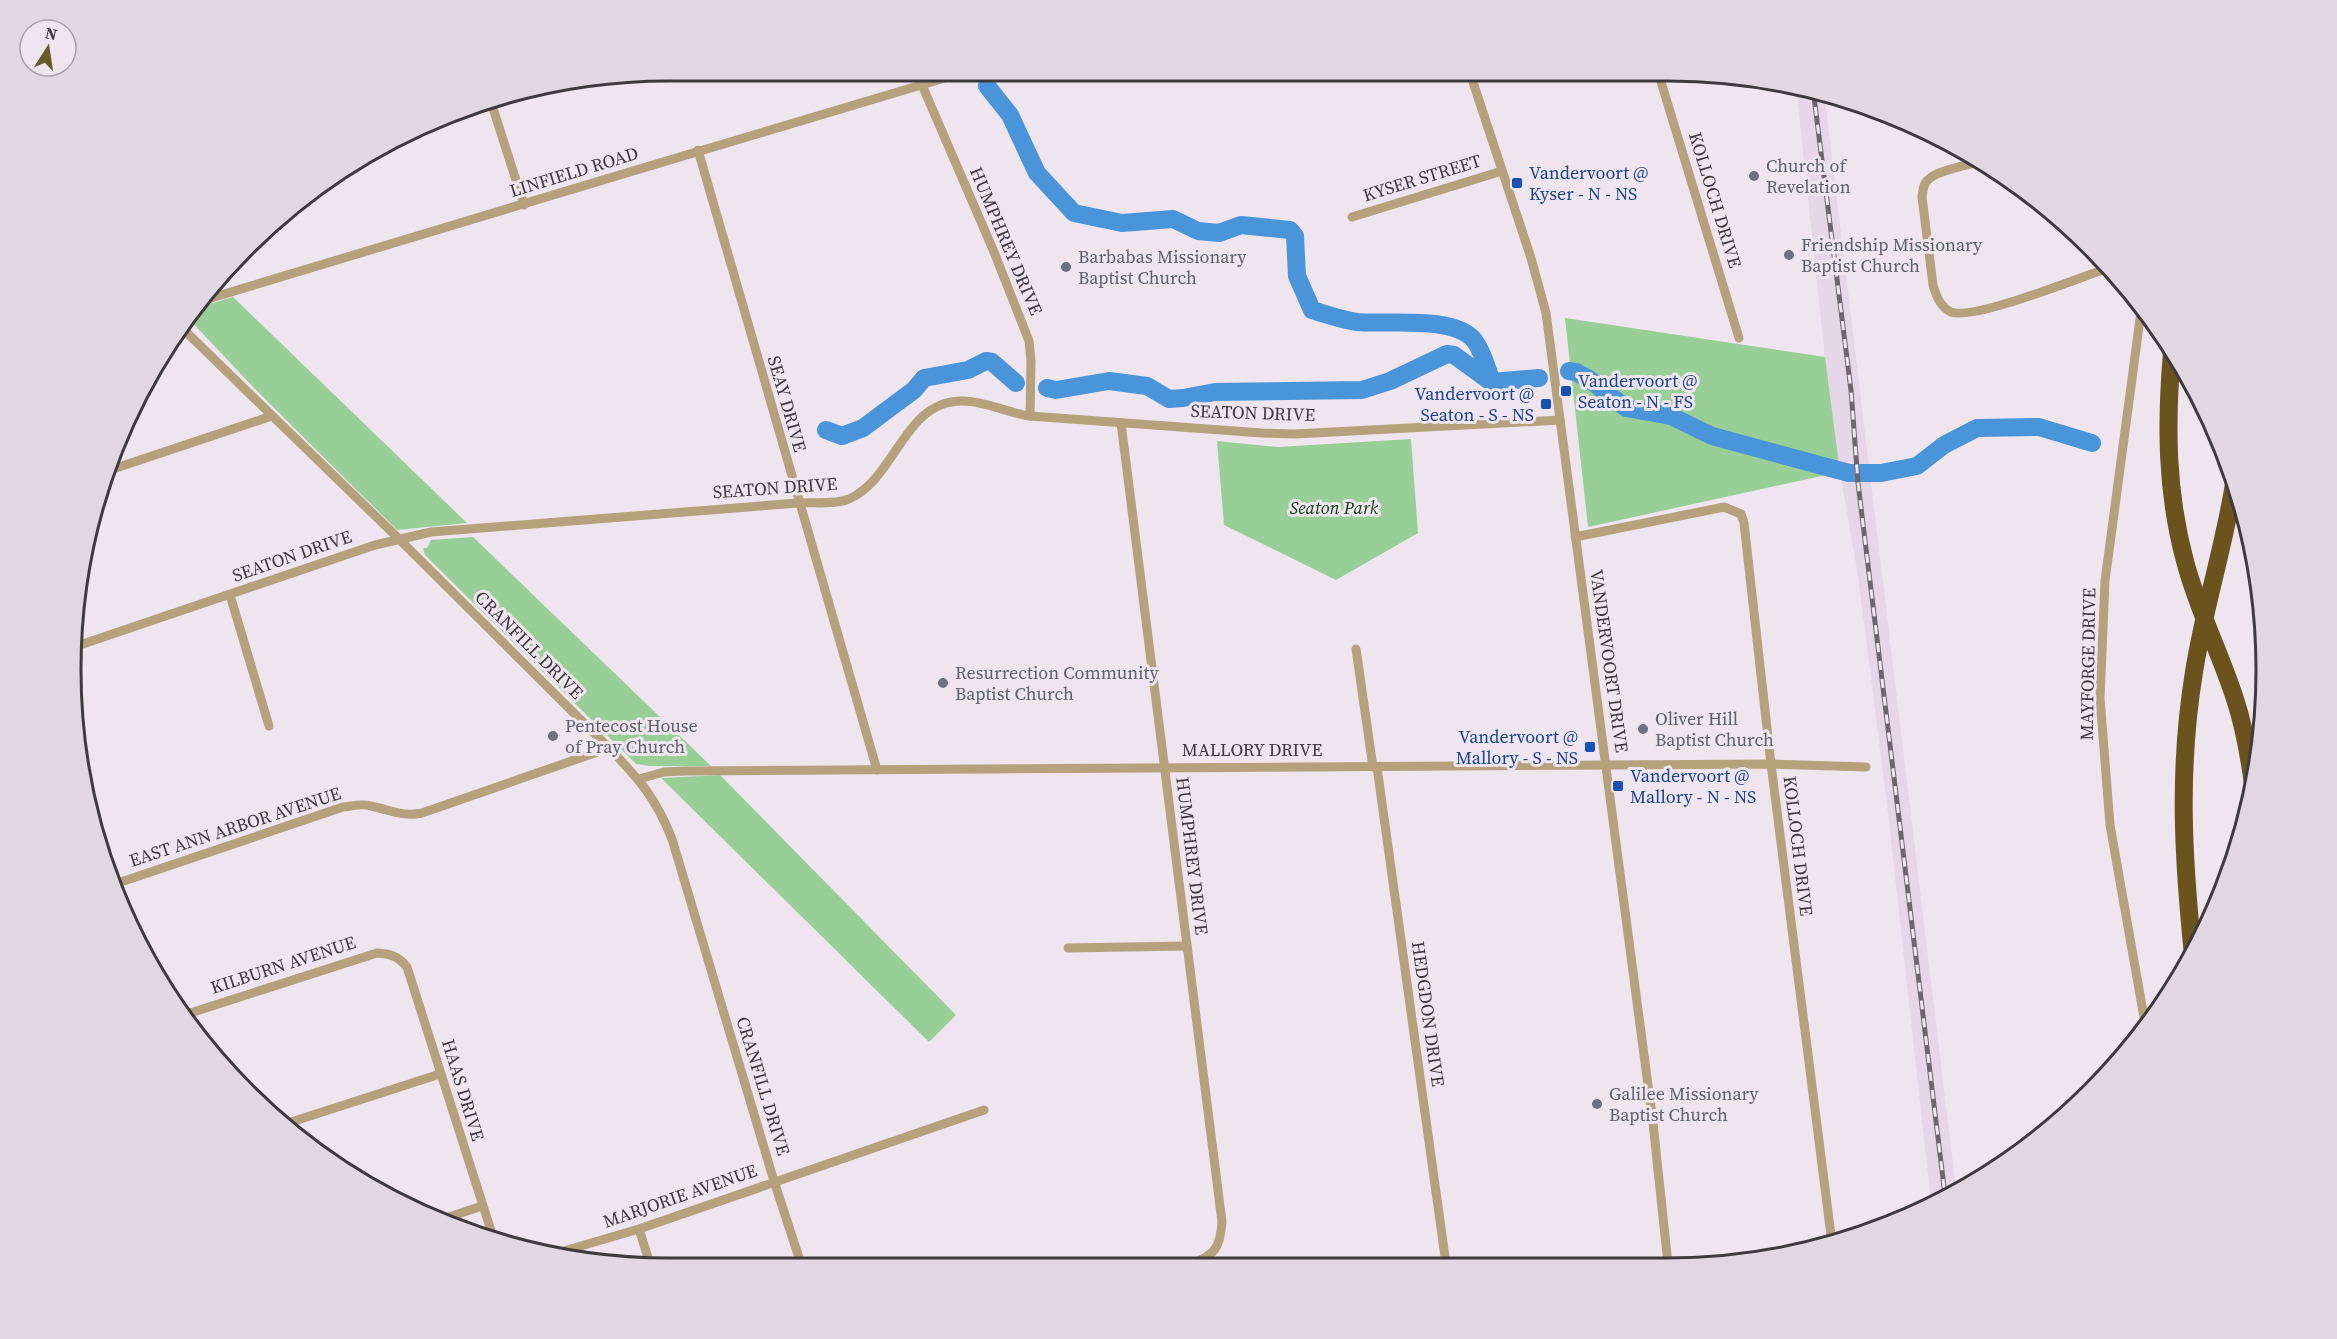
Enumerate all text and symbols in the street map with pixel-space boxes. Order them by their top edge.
north arrow [18,18,78,78]
text: N [43,21,59,45]
street label: KOLLOCH DRIVE [1683,129,1748,271]
street label: LINFIELD ROAD [507,140,641,203]
street label: KYSER STREET [1360,148,1484,207]
place label: Church of Revelation [1766,153,1851,199]
place label: Vandervoort @ Kyser - N - NS [1529,160,1648,206]
street label: HUMPHREY DRIVE [964,163,1049,319]
marker: Church of Revelation [1747,169,1761,183]
marker: Vandervoort @ Kyser - N - NS [1510,176,1524,190]
place label: Friendship Missionary Baptist Church [1801,232,1983,278]
place label: Barbabas Missionary Baptist Church [1078,244,1247,290]
marker: Friendship Missionary Baptist Church [1782,248,1796,262]
marker: Barbabas Missionary Baptist Church [1059,260,1073,274]
street label: SEAY DRIVE [762,353,813,455]
place label: Vandervoort @ Seaton - N - FS [1578,368,1697,414]
place label: Vandervoort @ Seaton - S - NS [1415,381,1534,427]
marker: Vandervoort @ Seaton - N - FS [1559,384,1573,398]
marker: Vandervoort @ Seaton - S - NS [1539,397,1553,411]
street label: SEATON DRIVE [1190,398,1316,427]
street label: SEATON DRIVE [712,471,838,504]
park label: Seaton Park [1290,495,1379,520]
street label: SEATON DRIVE [229,523,355,588]
street label: VANDERVOORT DRIVE [1584,568,1635,754]
street label: CRANFILL DRIVE [470,585,589,704]
street label: MAYFORGE DRIVE [2074,587,2101,741]
place label: Resurrection Community Baptist Church [955,660,1159,706]
marker: Resurrection Community Baptist Church [936,676,950,690]
place label: Oliver Hill Baptist Church [1655,706,1774,752]
place label: Pentecost House of Pray Church [565,713,698,759]
marker: Oliver Hill Baptist Church [1636,722,1650,736]
place label: Vandervoort @ Mallory - S - NS [1456,724,1578,770]
marker: Pentecost House of Pray Church [546,729,560,743]
street label: MALLORY DRIVE [1182,737,1322,762]
marker: Vandervoort @ Mallory - S - NS [1583,740,1597,754]
place label: Vandervoort @ Mallory - N - NS [1630,763,1756,809]
street label: KOLLOCH DRIVE [1778,775,1819,917]
street label: HUMPHREY DRIVE [1170,776,1215,936]
marker: Vandervoort @ Mallory - N - NS [1611,779,1625,793]
street label: EAST ANN ARBOR AVENUE [126,780,344,873]
street label: KILBURN AVENUE [207,929,359,1000]
street label: HEDGDON DRIVE [1406,940,1451,1088]
street label: CRANFILL DRIVE [730,1013,797,1158]
street label: HAAS DRIVE [436,1036,491,1144]
place label: Galilee Missionary Baptist Church [1609,1081,1759,1127]
marker: Galilee Missionary Baptist Church [1590,1097,1604,1111]
street label: MARJORIE AVENUE [600,1157,760,1234]

